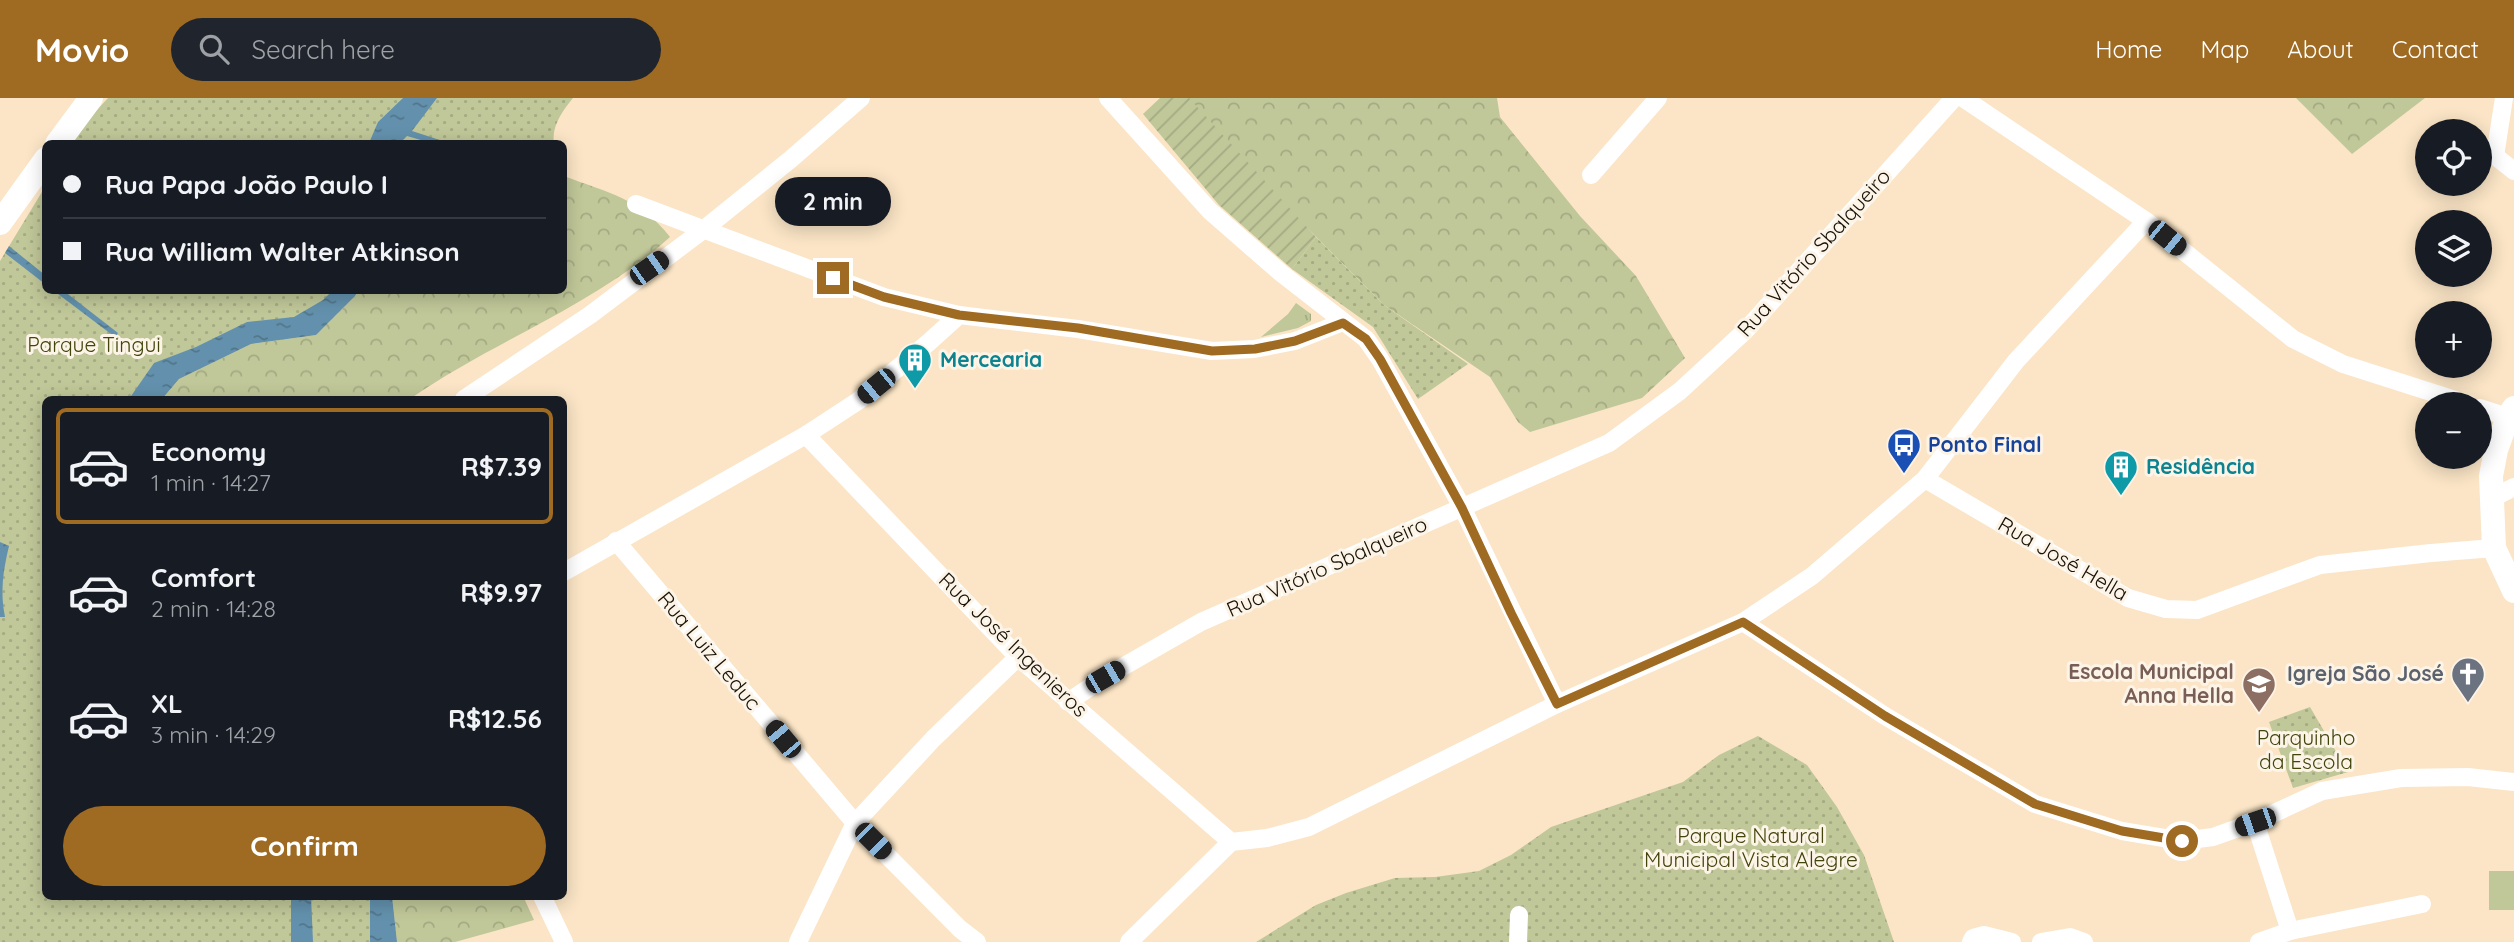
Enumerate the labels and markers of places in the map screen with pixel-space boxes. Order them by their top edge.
building icon: Mercearia [896,341,934,390]
place label: Mercearia [940,346,1042,372]
bus stop icon: Ponto Final [1885,426,1923,475]
place label: Ponto Final [1928,431,2042,457]
building icon: Residência [2102,448,2140,497]
place label: Residência [2146,453,2255,479]
church icon: Igreja São José [2449,655,2487,704]
place label: Escola Municipal Anna Hella [2068,658,2234,708]
place label: Igreja São José [2287,660,2444,686]
school or university icon: Escola Municipal Anna Hella [2240,665,2278,714]

